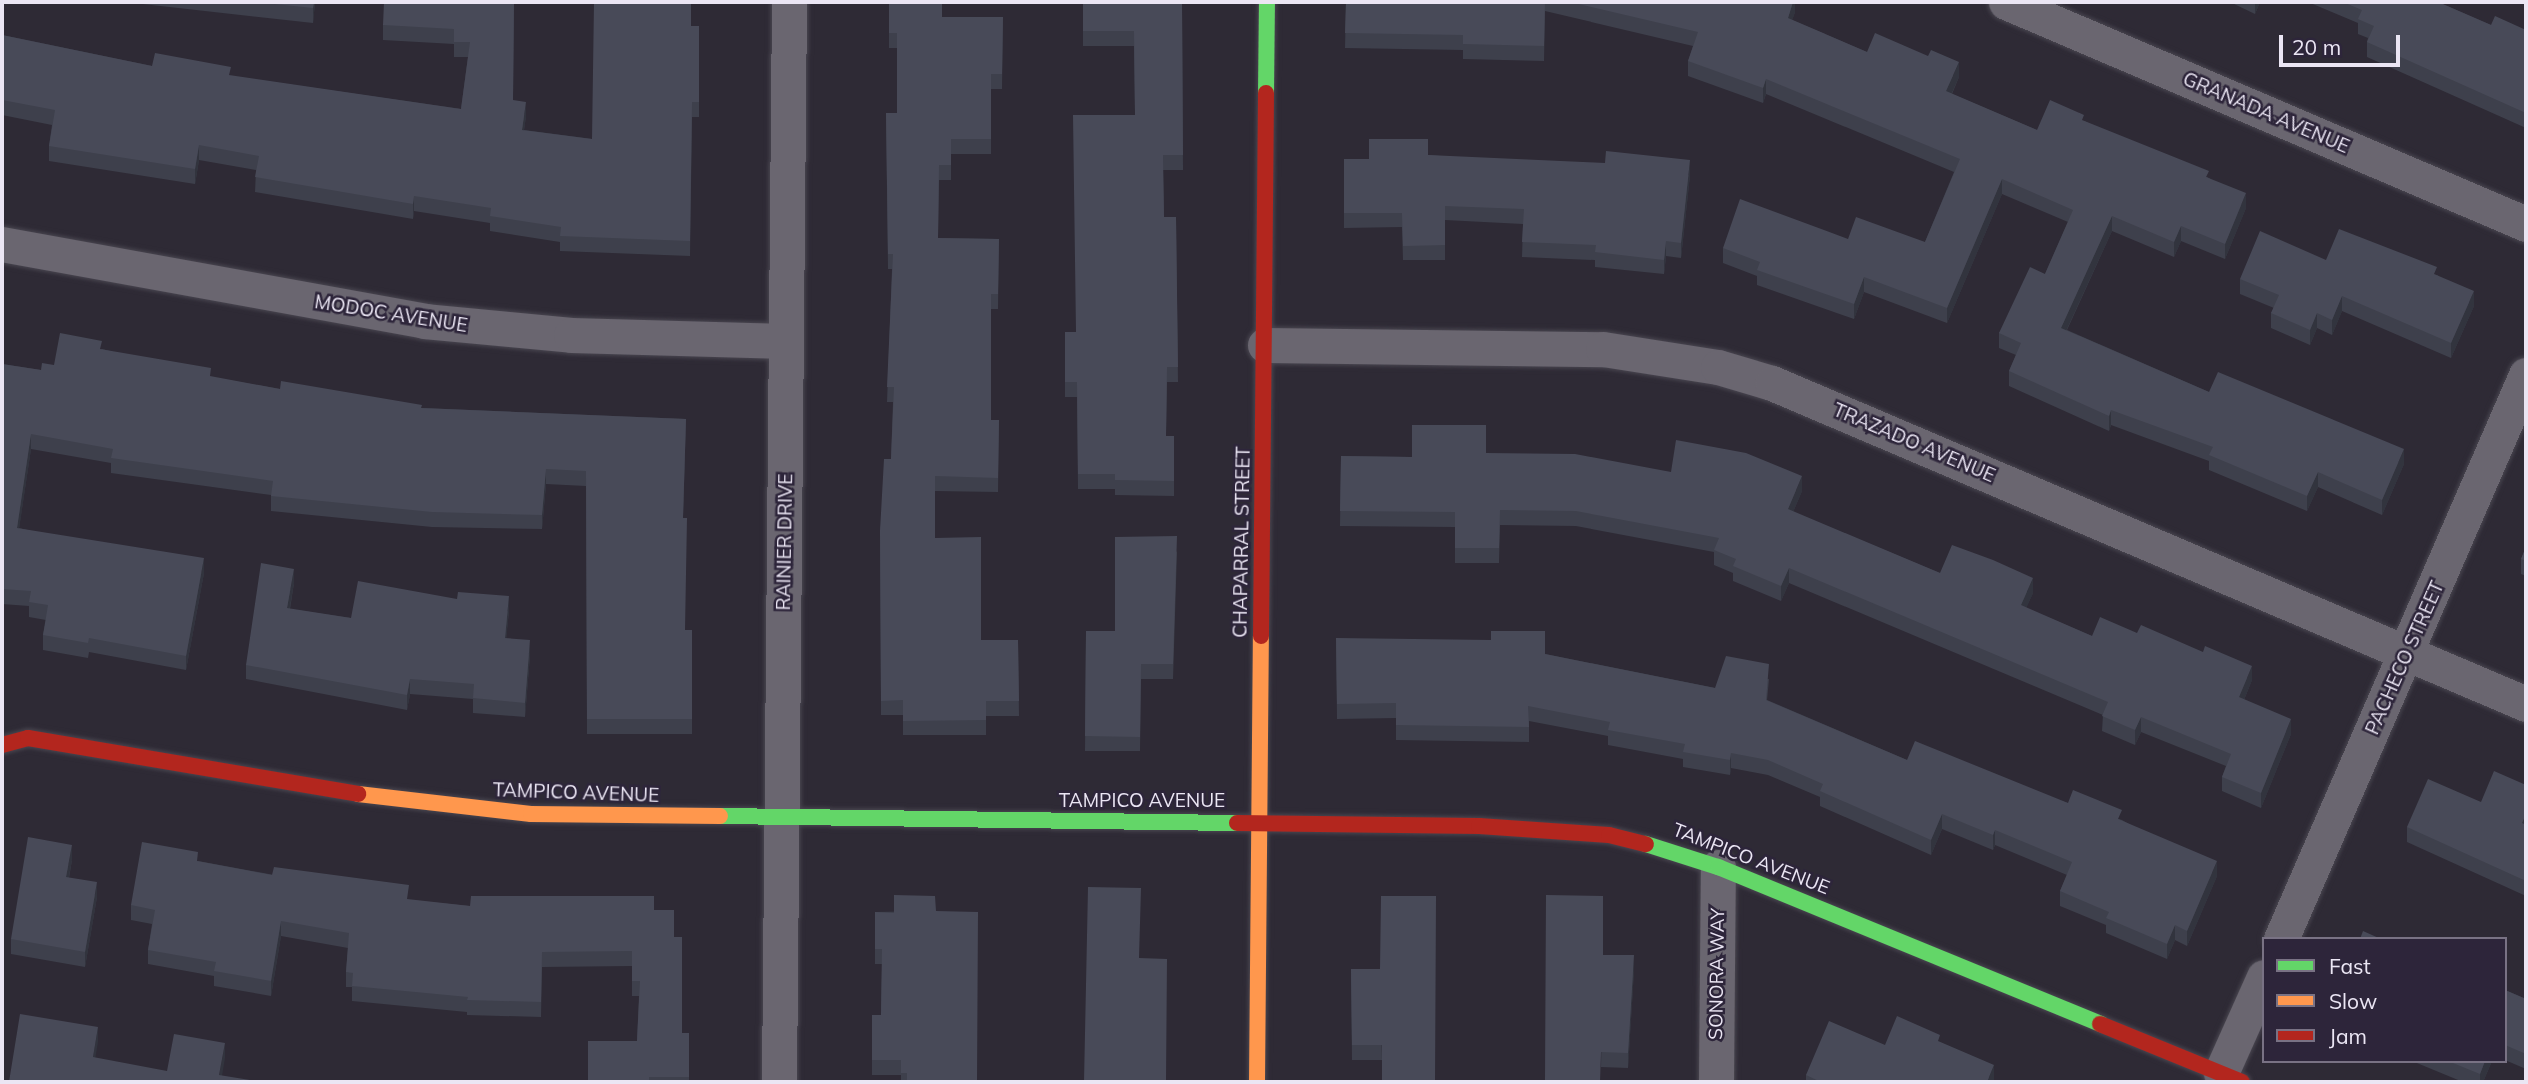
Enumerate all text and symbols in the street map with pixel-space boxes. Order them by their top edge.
scale bar [2283,21,2404,65]
text: 20 m [2292,34,2341,60]
street label: GRANADA AVENUE [2179,68,2353,158]
street label: MODOC AVENUE [313,291,469,337]
street label: TRAZADO AVENUE [1830,399,1998,487]
street label: CHAPARRAL STREET [1229,446,1255,638]
street label: RAINIER DRIVE [772,473,798,611]
street label: PACHECO STREET [2361,578,2449,738]
street label: TAMPICO AVENUE [492,779,660,807]
street label: TAMPICO AVENUE [1059,790,1225,812]
street label: TAMPICO AVENUE [1669,819,1833,899]
street label: SONORA WAY [1704,908,1730,1040]
legend [2262,937,2507,1063]
text: Fast [2329,953,2371,979]
text: Slow [2329,988,2377,1014]
text: Jam [2329,1023,2367,1049]

